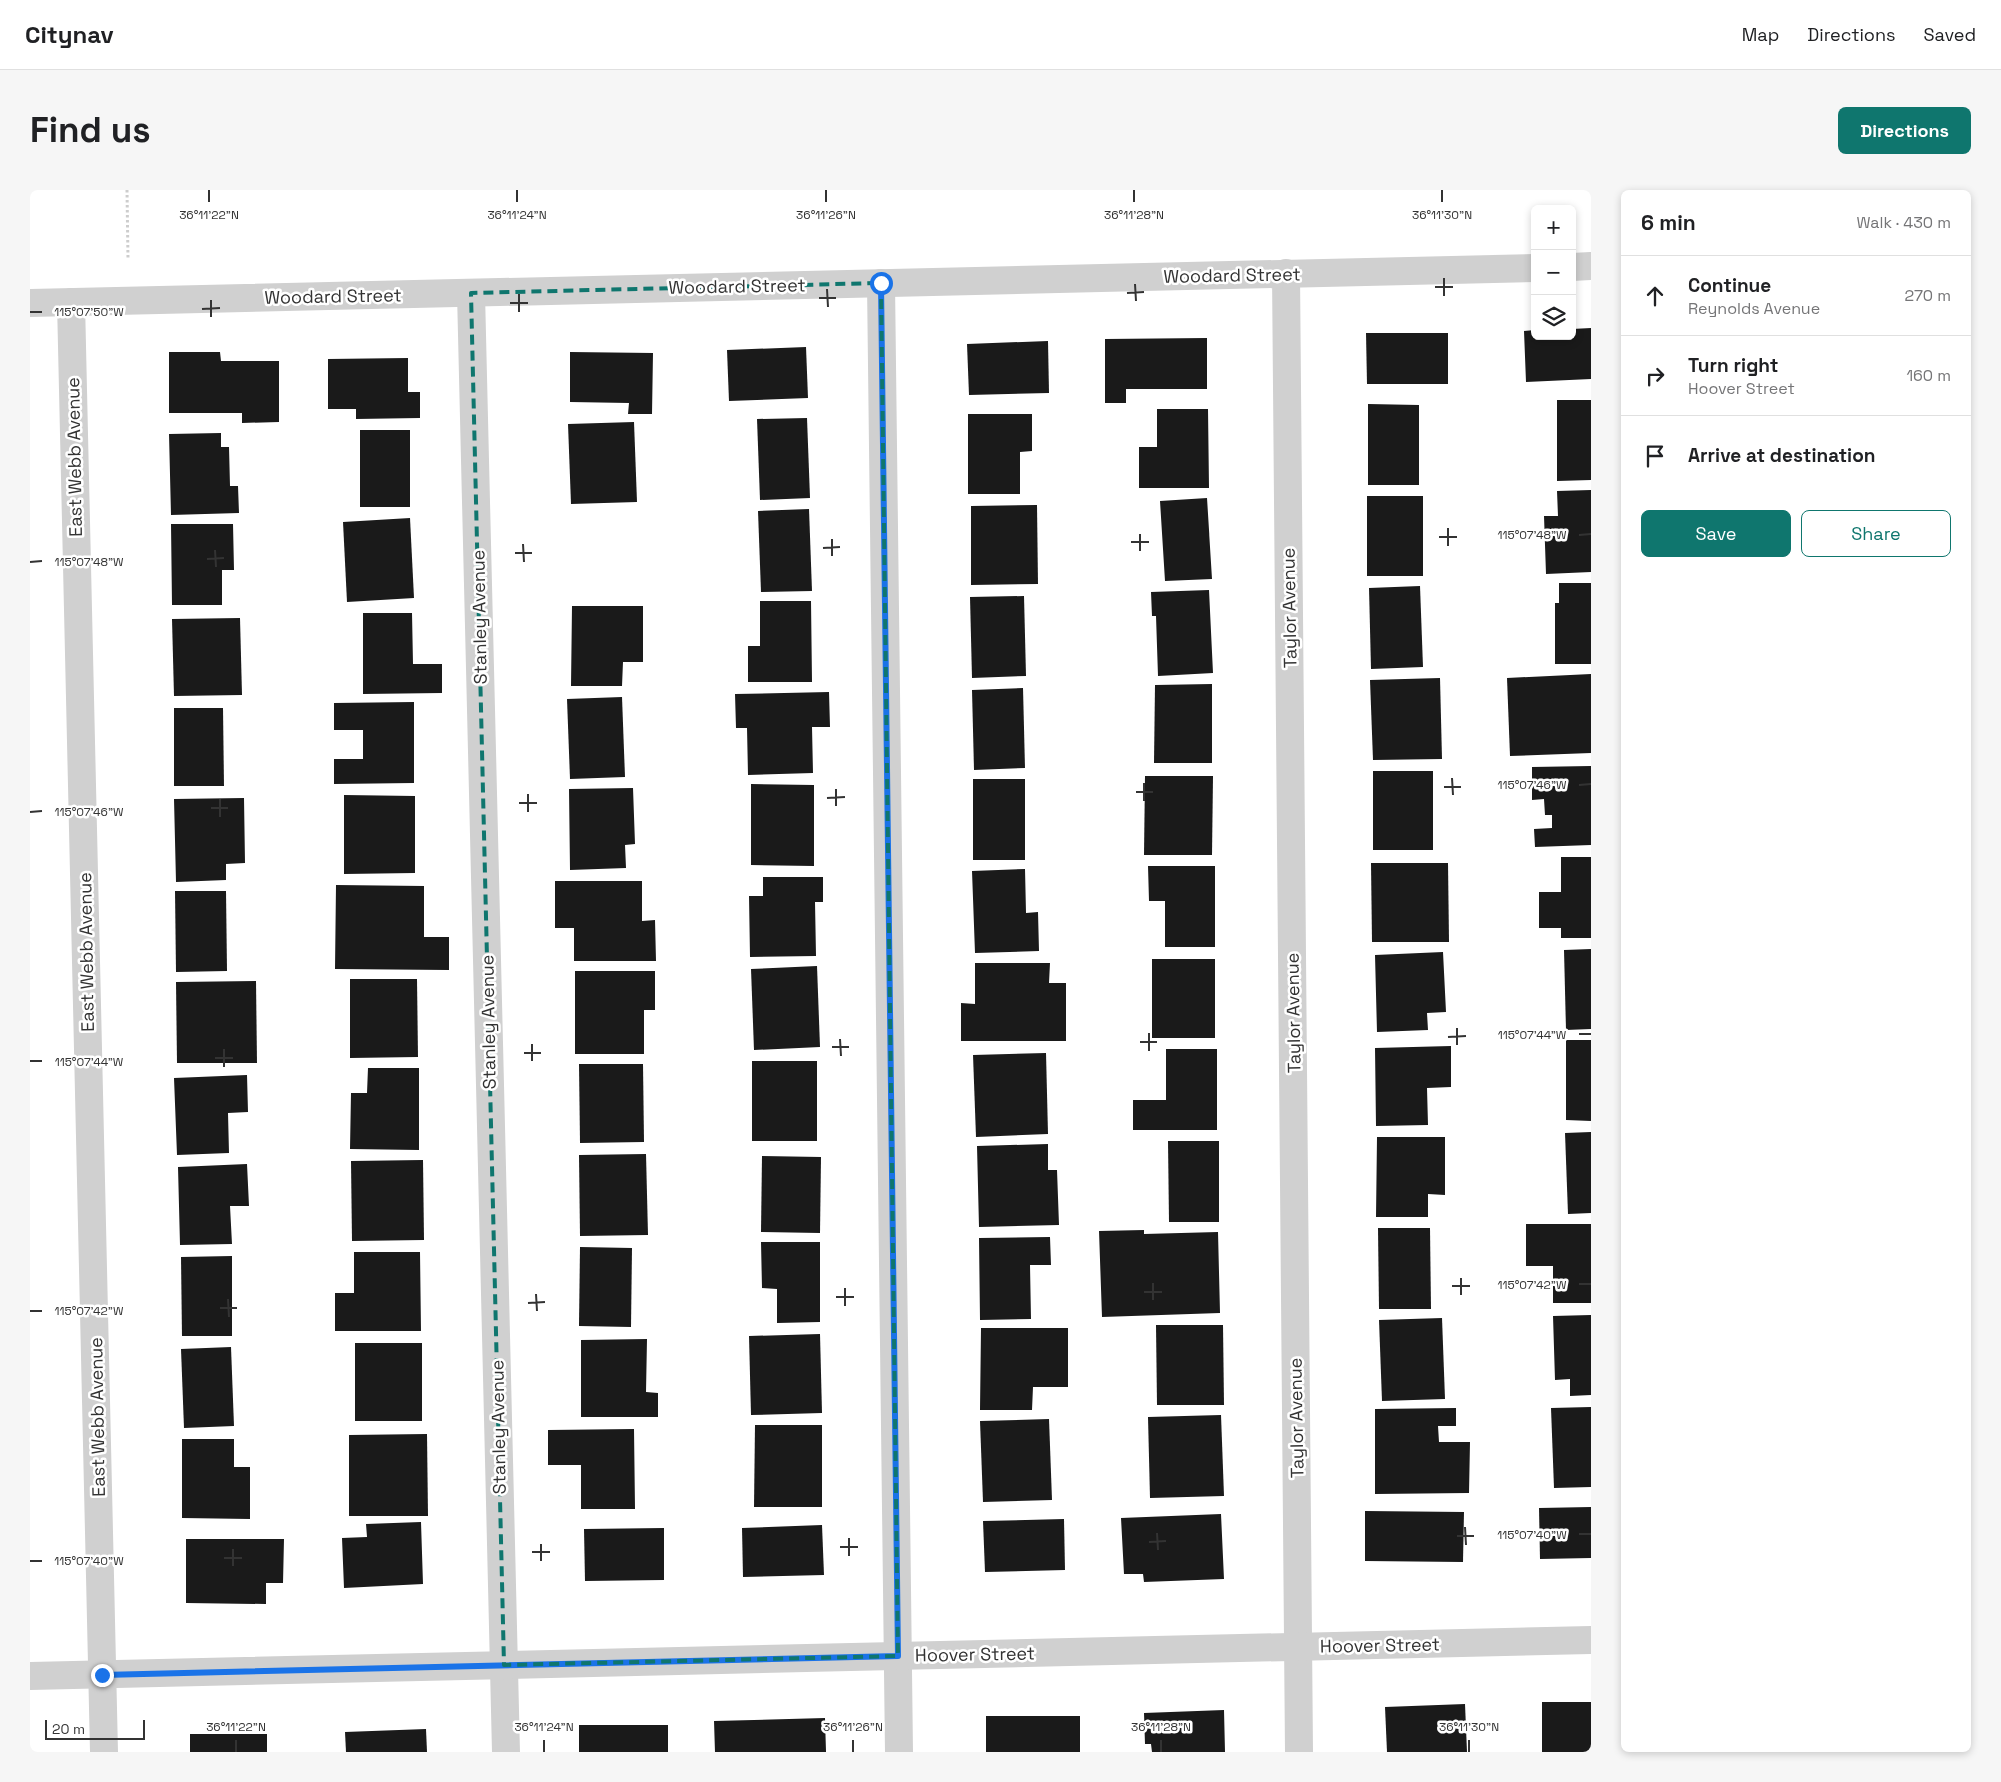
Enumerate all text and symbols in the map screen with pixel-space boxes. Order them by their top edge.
text: Citynav [25,19,114,50]
text: Map [1742,23,1779,46]
text: Directions [1807,23,1896,46]
text: Saved [1924,23,1976,46]
button: Directions [1838,107,1971,154]
text: Find us [30,108,151,152]
map controls [1531,205,1576,340]
button: + [1531,205,1576,250]
text: 36°11'22"N [179,207,239,223]
text: 36°11'24"N [487,207,547,223]
text: 36°11'26"N [796,207,856,223]
text: 36°11'28"N [1104,207,1164,223]
text: 36°11'30"N [1412,207,1472,223]
text: 6 min [1641,209,1696,236]
text: Walk · 430 m [1856,212,1951,233]
button: − [1531,250,1576,295]
street label: Woodard Street [1163,262,1301,288]
route start [870,272,893,295]
street label: Woodard Street [668,273,806,299]
text: Continue [1688,273,1771,298]
icon: ahead [1641,282,1669,310]
street label: Woodard Street [264,283,402,309]
text: 270 m [1904,285,1951,306]
button: layers [1531,295,1576,340]
text: Reynolds Avenue [1688,298,1820,319]
text: 115°07'50"W [54,304,124,320]
text: Turn right [1688,353,1778,378]
icon: right [1641,362,1669,390]
text: 160 m [1906,365,1951,386]
street label: East Webb Avenue [61,377,87,537]
text: Hoover Street [1688,378,1795,399]
icon: arrive [1641,442,1669,470]
text: Arrive at destination [1688,443,1876,468]
button: Save [1641,510,1791,557]
button: Share [1801,510,1951,557]
text: 115°07'48"W [1497,527,1567,543]
street label: Taylor Avenue [1276,548,1302,668]
street label: Stanley Avenue [466,549,492,685]
text: 115°07'48"W [54,554,124,570]
text: 115°07'46"W [1498,777,1567,793]
text: 115°07'46"W [55,804,124,820]
street label: East Webb Avenue [73,872,99,1032]
street label: Taylor Avenue [1280,953,1306,1073]
street label: Stanley Avenue [475,954,501,1090]
text: 115°07'44"W [1498,1027,1567,1043]
text: 115°07'44"W [55,1054,124,1070]
text: 115°07'42"W [1498,1277,1567,1293]
text: 115°07'42"W [55,1303,124,1319]
street label: East Webb Avenue [84,1337,110,1497]
street label: Taylor Avenue [1283,1358,1309,1478]
street label: Stanley Avenue [485,1359,511,1495]
text: 115°07'40"W [1497,1527,1567,1543]
text: 115°07'40"W [54,1553,124,1569]
street label: Hoover Street [1320,1632,1440,1658]
street label: Hoover Street [915,1641,1035,1667]
route end [91,1664,114,1687]
scale bar [45,1717,145,1740]
text: 36°11'22"N [206,1719,266,1735]
text: 36°11'24"N [514,1719,574,1735]
text: 36°11'26"N [823,1719,883,1735]
text: 36°11'28"N [1131,1719,1191,1735]
text: 36°11'30"N [1439,1719,1499,1735]
text: 20 m [52,1720,85,1738]

